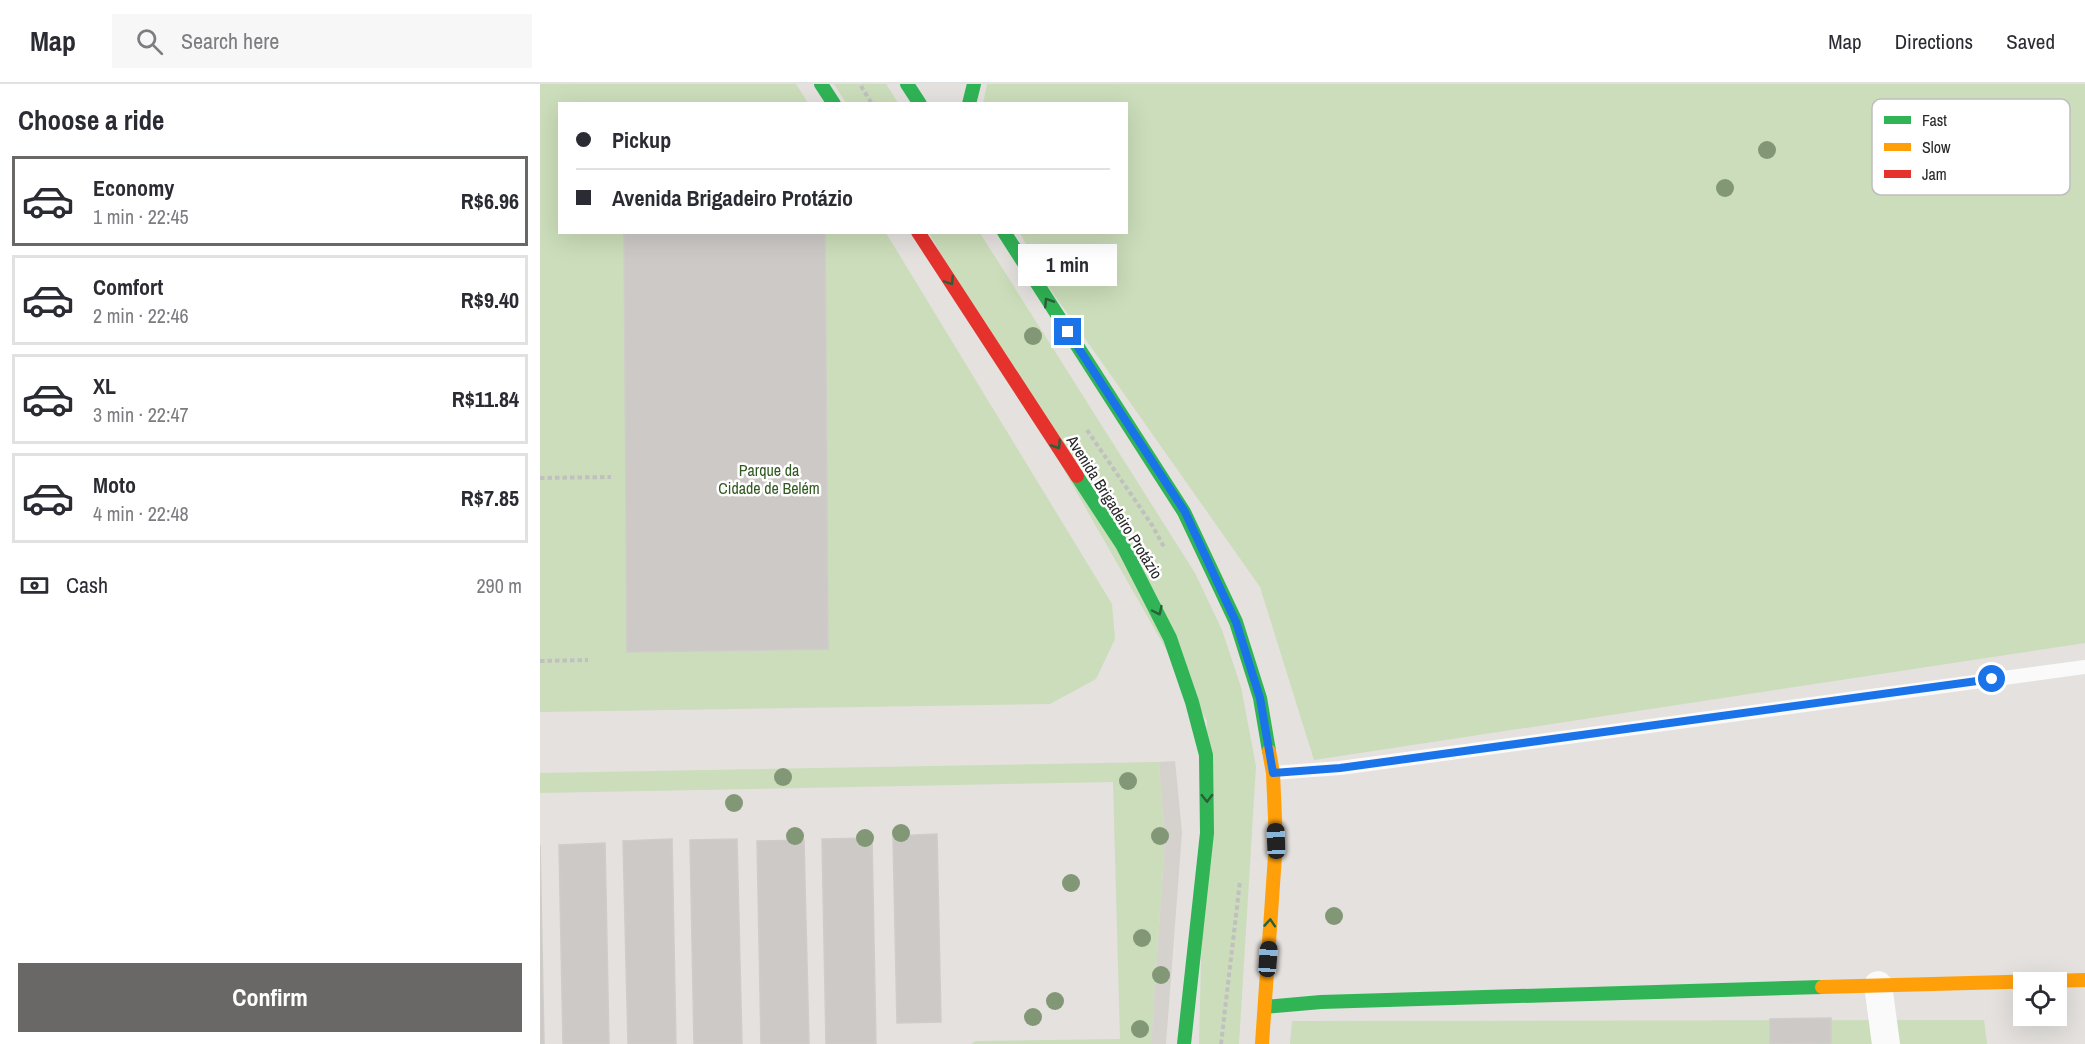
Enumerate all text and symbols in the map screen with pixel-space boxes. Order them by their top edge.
search box [112,14,532,68]
text: Map [30,22,76,60]
icon: search [133,25,166,58]
text: Search here [181,26,279,56]
text: Map [1828,27,1862,56]
text: Directions [1895,27,1973,56]
text: Saved [2006,27,2055,56]
legend [1872,99,2070,195]
text: Choose a ride [18,102,164,138]
text: Fast [1922,109,1947,131]
text: Pickup [612,125,671,155]
text: Slow [1922,136,1951,158]
text: Jam [1922,163,1947,185]
text: Economy [93,173,174,203]
icon: car [21,174,75,228]
text: Avenida Brigadeiro Protázio [612,183,853,213]
text: R$6.96 [461,186,519,216]
text: 1 min · 22:45 [93,203,189,230]
callout: 1 min [1018,245,1118,287]
text: 1 min [1046,251,1089,278]
text: Comfort [93,272,163,302]
icon: car [21,273,75,327]
one-way arrow [943,275,954,286]
text: R$9.40 [461,285,519,315]
one-way arrow [1045,297,1056,308]
text: 2 min · 22:46 [93,302,189,329]
route end [1054,318,1081,345]
text: XL [93,371,116,401]
icon: car [21,372,75,426]
text: R$11.84 [452,384,519,414]
text: 3 min · 22:47 [93,401,189,428]
street label: Avenida Brigadeiro Protázio [1061,430,1168,583]
one-way arrow [1050,438,1061,449]
park label: Parque da Cidade de Belém [718,459,820,499]
text: Moto [93,470,136,500]
icon: car [21,471,75,525]
text: R$7.85 [461,483,519,513]
text: 4 min · 22:48 [93,500,189,527]
icon: cash [18,569,51,602]
text: Cash [66,570,108,600]
text: 290 m [476,572,522,599]
one-way arrow [1150,605,1162,616]
route start [1978,665,2005,692]
one-way arrow [1200,794,1213,803]
car [1266,823,1286,859]
one-way arrow [1264,918,1277,927]
car [1258,940,1278,978]
button: Confirm [18,963,522,1032]
map controls [2013,972,2067,1026]
button: locate [2013,972,2067,1026]

